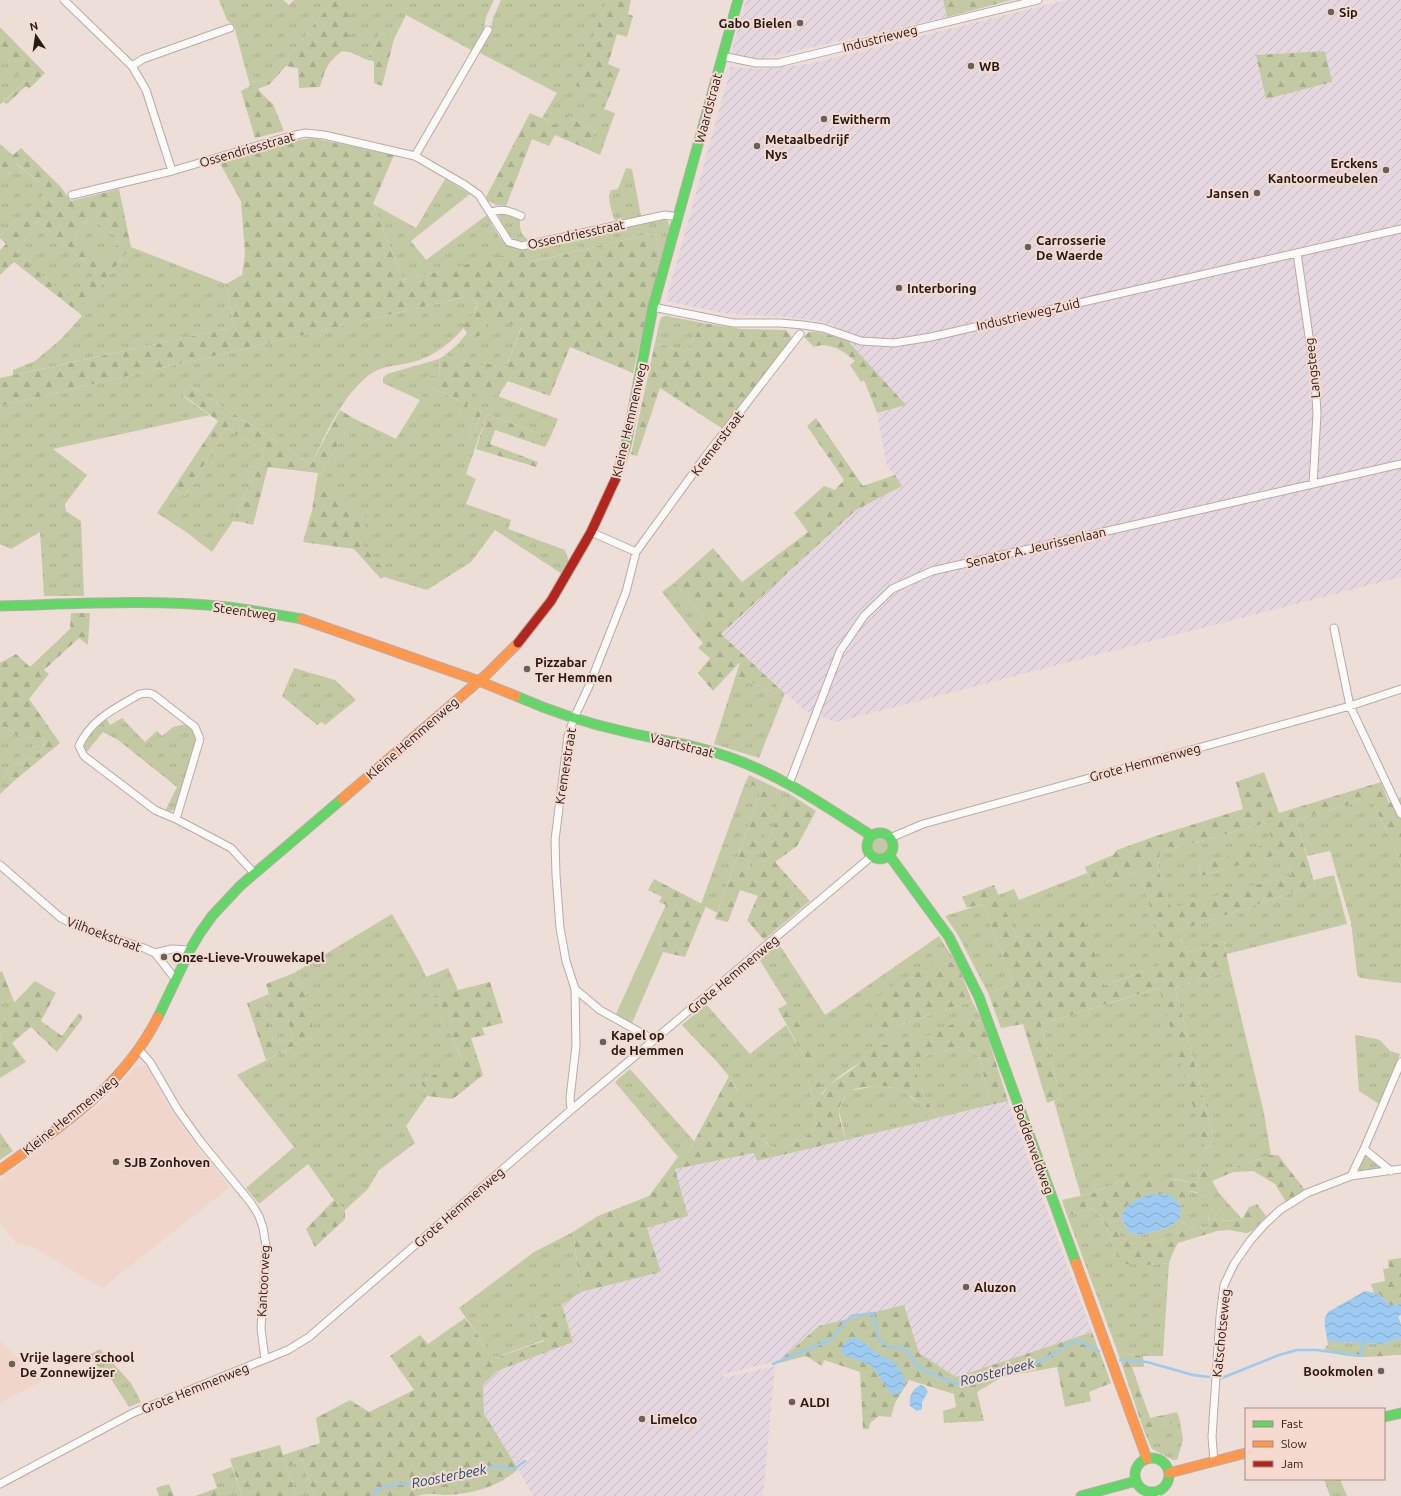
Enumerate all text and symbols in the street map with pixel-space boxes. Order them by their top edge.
place label: Sip [1339,5,1358,19]
marker: Sip [1326,7,1336,17]
north arrow [16,16,56,56]
place label: Gabo Bielen [718,16,792,30]
marker: Gabo Bielen [795,18,805,28]
text: N [28,19,39,33]
street label: Industrieweg [841,22,919,54]
place label: WB [979,59,1000,73]
marker: WB [966,61,976,71]
street label: Waardstraat [692,72,724,144]
place label: Ewitherm [832,112,891,126]
marker: Ewitherm [819,114,829,124]
street label: Ossendriesstraat [198,129,296,169]
place label: Metaalbedrijf Nys [765,132,849,161]
marker: Metaalbedrijf Nys [752,141,762,151]
place label: Erckens Kantoormeubelen [1268,156,1378,185]
marker: Erckens Kantoormeubelen [1381,165,1391,175]
place label: Jansen [1206,186,1249,200]
marker: Jansen [1252,188,1262,198]
street label: Ossendriesstraat [526,217,626,251]
place label: Carrosserie De Waerde [1036,233,1106,262]
marker: Carrosserie De Waerde [1023,242,1033,252]
place label: Interboring [907,281,977,295]
marker: Interboring [894,283,904,293]
street label: Industrieweg-Zuid [975,295,1081,333]
street label: Langsteeg [1302,337,1322,399]
street label: Kleine Hemmenweg [609,361,649,479]
street label: Kremerstraat [688,408,746,478]
street label: Senator A. Jeurissenlaan [965,524,1107,570]
street label: Steentweg [213,600,277,622]
place label: Pizzabar Ter Hemmen [535,655,612,684]
marker: Pizzabar Ter Hemmen [522,664,532,674]
street label: Kleine Hemmenweg [363,694,461,782]
street label: Kremerstraat [552,727,578,805]
street label: Vaartstraat [648,730,716,760]
street label: Grote Hemmenweg [1088,740,1202,784]
street label: Vilhoekstraat [65,914,143,954]
street label: Grote Hemmenweg [685,932,781,1016]
place label: Onze-Lieve-Vrouwekapel [172,950,325,964]
marker: Onze-Lieve-Vrouwekapel [159,952,169,962]
place label: Kapel op de Hemmen [611,1028,684,1057]
marker: Kapel op de Hemmen [598,1037,608,1047]
street label: Kleine Hemmenweg [20,1073,120,1157]
street label: Boddenveldweg [1011,1102,1057,1196]
place label: SJB Zonhoven [124,1155,210,1169]
marker: SJB Zonhoven [111,1157,121,1167]
street label: Grote Hemmenweg [411,1164,507,1250]
street label: Kantoorweg [254,1245,272,1317]
place label: Aluzon [974,1280,1016,1294]
marker: Aluzon [961,1282,971,1292]
street label: Katschotseweg [1209,1288,1233,1378]
place label: Vrije lagere school De Zonnewijzer [20,1350,134,1379]
water label: Roosterbeek [958,1355,1037,1389]
marker: Vrije lagere school De Zonnewijzer [7,1359,17,1369]
street label: Grote Hemmenweg [139,1360,251,1416]
place label: Bookmolen [1303,1364,1373,1378]
marker: Bookmolen [1376,1366,1386,1376]
place label: ALDI [800,1395,830,1409]
marker: ALDI [787,1397,797,1407]
legend [1245,1408,1385,1480]
place label: Limelco [650,1412,698,1426]
marker: Limelco [637,1414,647,1424]
text: Fast [1281,1417,1303,1430]
text: Slow [1281,1437,1307,1450]
text: Jam [1281,1457,1303,1470]
water label: Roosterbeek [410,1461,489,1491]

